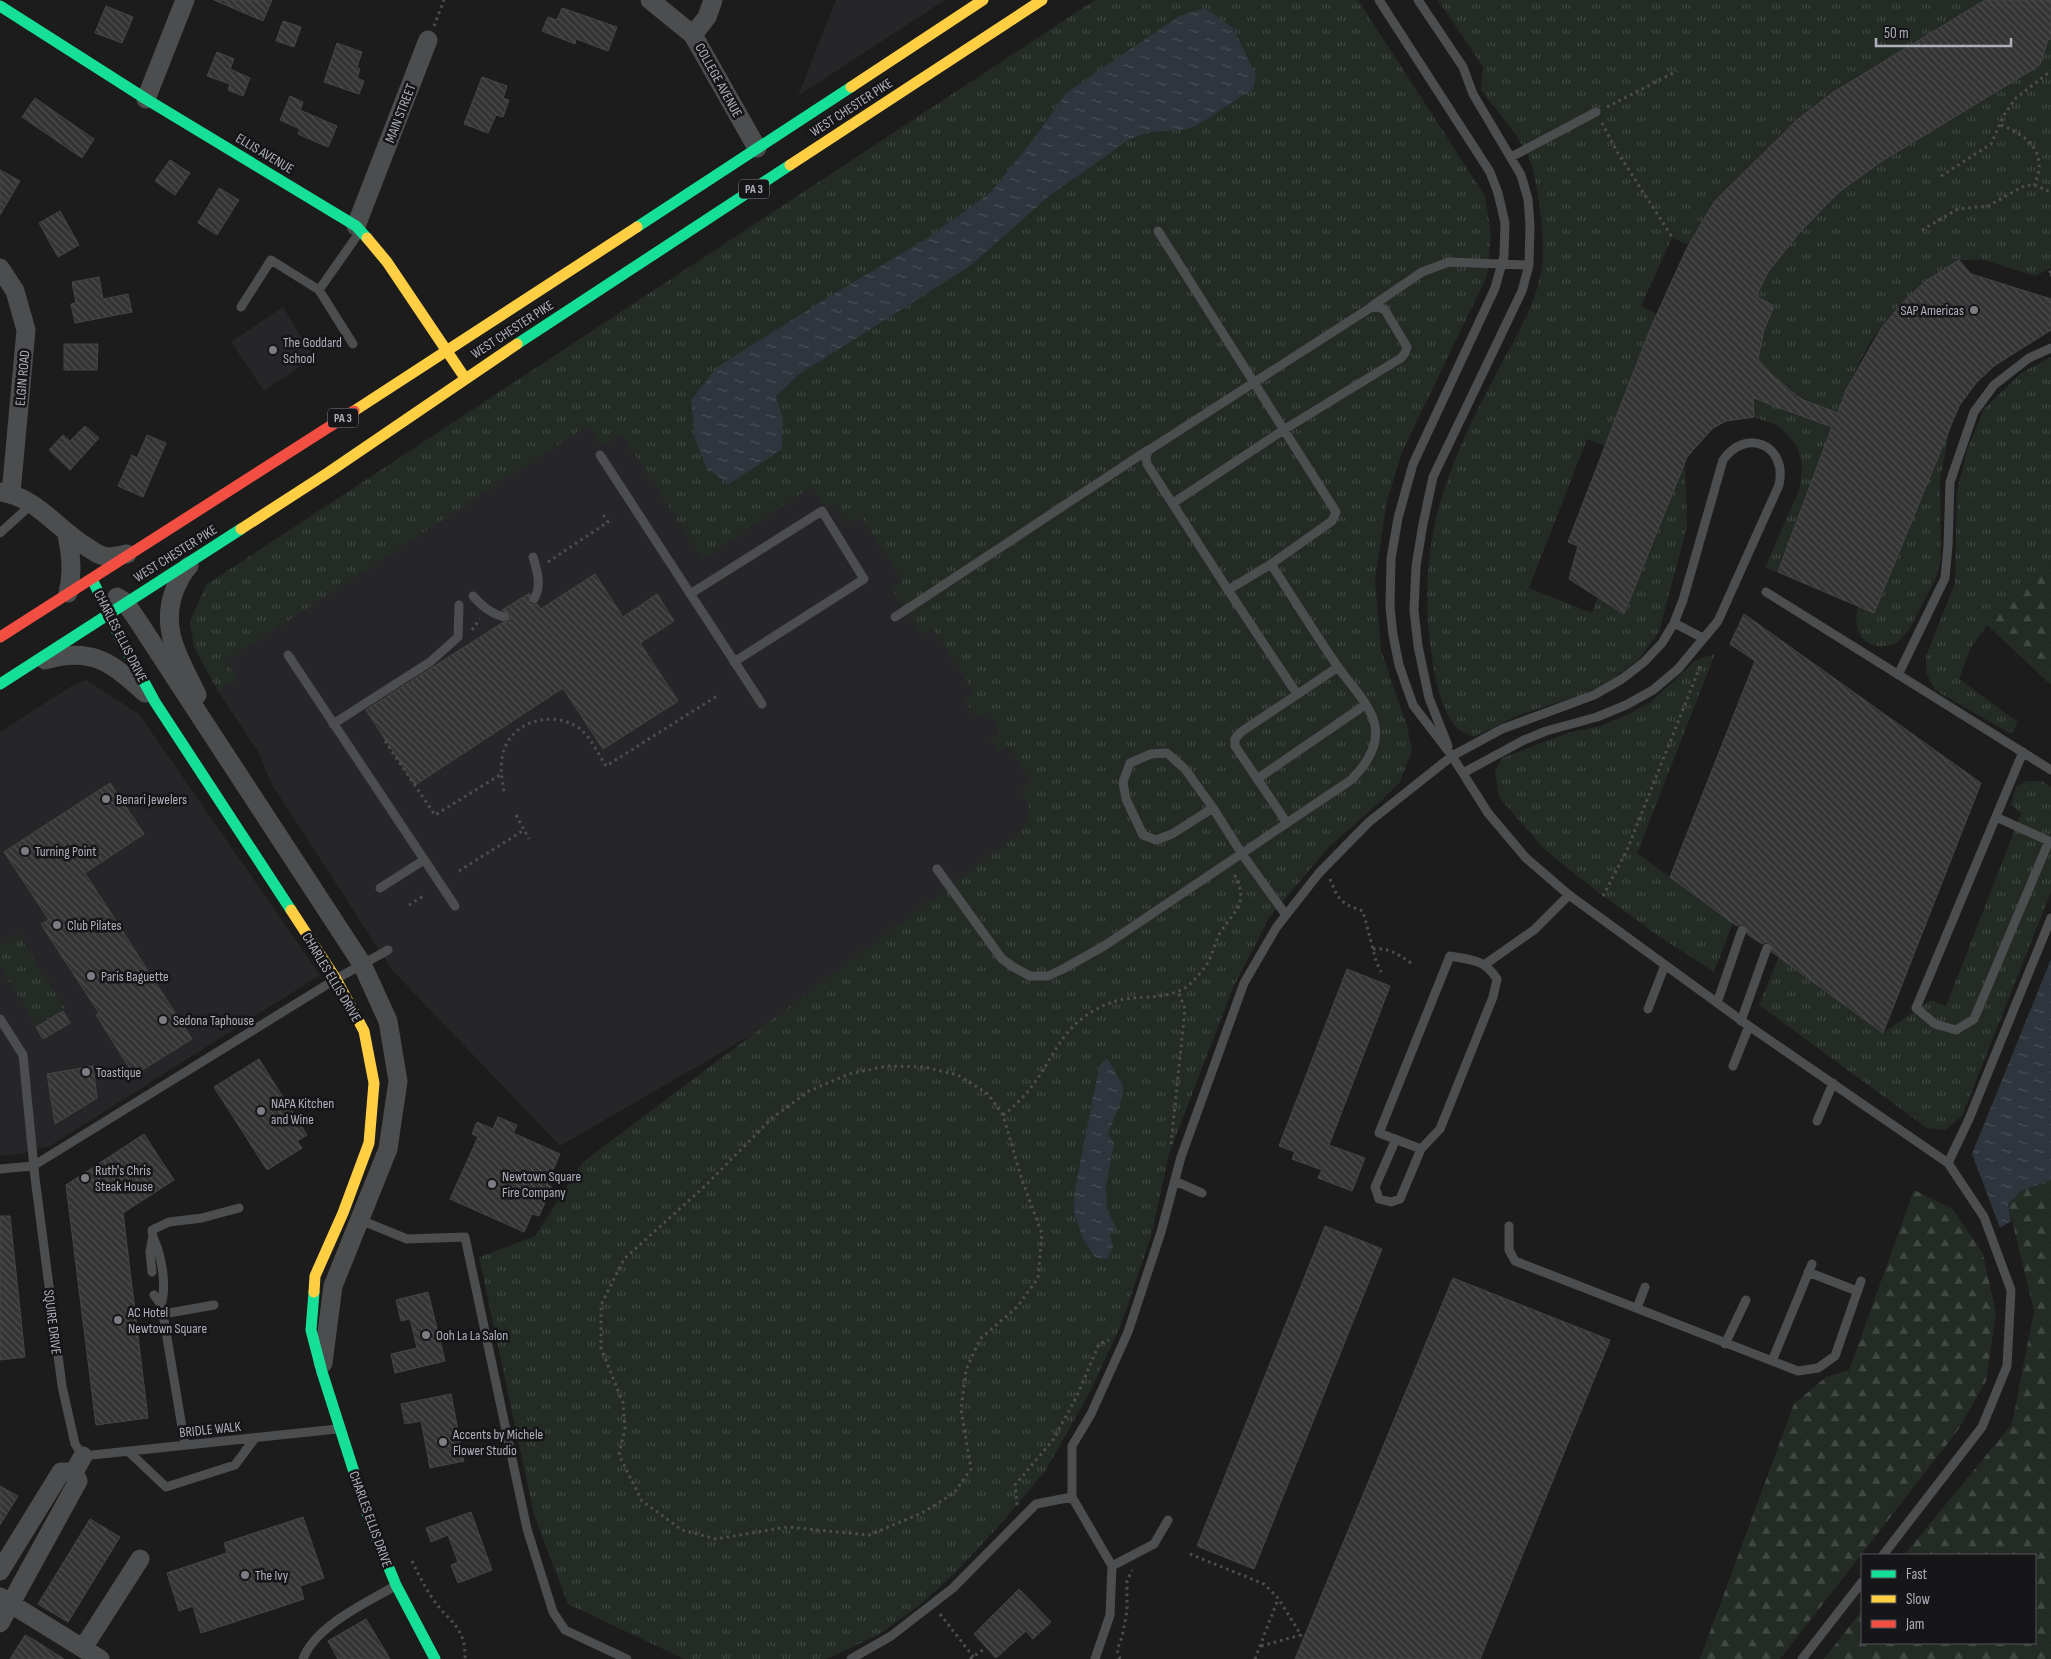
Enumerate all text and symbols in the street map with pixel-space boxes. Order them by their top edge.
scale bar [1876,15,2011,47]
text: 50 m [1884,24,1909,43]
street label: COLLEGE AVENUE [691,40,746,120]
street label: WEST CHESTER PIKE [807,74,896,140]
street label: MAIN STREET [381,81,420,145]
street label: ELLIS AVENUE [233,129,297,177]
road number: PA 3 [739,180,769,198]
street label: WEST CHESTER PIKE [468,296,557,362]
place label: SAP Americas [1901,302,1964,319]
marker: SAP Americas [1968,304,1980,316]
place label: The Goddard School [283,334,342,367]
marker: The Goddard School [267,344,279,356]
street label: ELGIN ROAD [12,349,33,407]
road number: PA 3 [328,408,358,428]
street label: WEST CHESTER PIKE [130,521,220,586]
street label: CHARLES ELLIS DRIVE [90,587,151,685]
place label: Benari Jewelers [116,791,187,808]
marker: Benari Jewelers [100,793,112,805]
place label: Turning Point [35,843,97,860]
marker: Turning Point [19,845,31,857]
place label: Club Pilates [67,917,122,934]
marker: Club Pilates [51,919,63,931]
street label: CHARLES ELLIS DRIVE [298,930,365,1025]
place label: Paris Baguette [101,968,169,985]
marker: Paris Baguette [85,970,97,982]
place label: Sedona Taphouse [173,1012,254,1029]
marker: Sedona Taphouse [157,1014,169,1026]
place label: Toastique [96,1064,141,1081]
marker: Toastique [80,1066,92,1078]
place label: NAPA Kitchen and Wine [271,1095,334,1128]
marker: NAPA Kitchen and Wine [255,1105,267,1117]
place label: Ruth's Chris Steak House [95,1162,153,1195]
place label: Newtown Square Fire Company [502,1168,581,1201]
marker: Ruth's Chris Steak House [79,1172,91,1184]
marker: Newtown Square Fire Company [486,1178,498,1190]
street label: SQUIRE DRIVE [40,1289,65,1356]
place label: AC Hotel Newtown Square [127,1304,207,1337]
marker: AC Hotel Newtown Square [112,1314,124,1326]
place label: Ooh La La Salon [436,1327,508,1344]
marker: Ooh La La Salon [420,1329,432,1341]
street label: BRIDLE WALK [178,1418,242,1441]
place label: Accents by Michele Flower Studio [452,1426,543,1459]
marker: Accents by Michele Flower Studio [437,1436,449,1448]
street label: CHARLES ELLIS DRIVE [345,1469,396,1570]
legend [1861,1554,2036,1644]
text: Fast [1906,1565,1928,1584]
place label: The Ivy [255,1567,289,1584]
marker: The Ivy [239,1569,251,1581]
text: Slow [1906,1590,1930,1609]
text: Jam [1905,1615,1924,1634]

